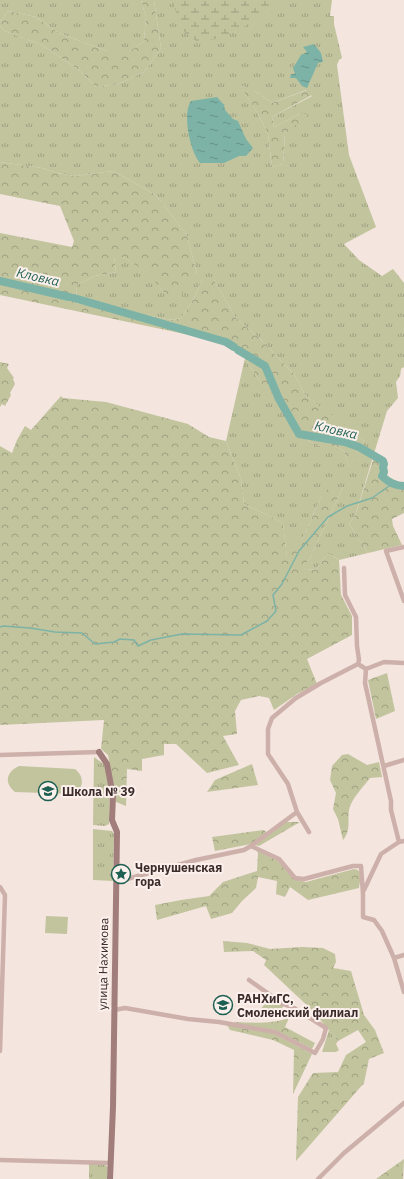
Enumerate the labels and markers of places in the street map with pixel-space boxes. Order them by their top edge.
school or university icon: Школа № 39 [37,780,59,802]
place label: Школа № 39 [62,784,135,799]
place label: Чернушенская гора [135,860,222,889]
place icon: Чернушенская гора [110,863,132,885]
place label: РАНХиГС, Смоленский филиал [237,991,358,1020]
school or university icon: РАНХиГС, Смоленский филиал [212,994,234,1016]

